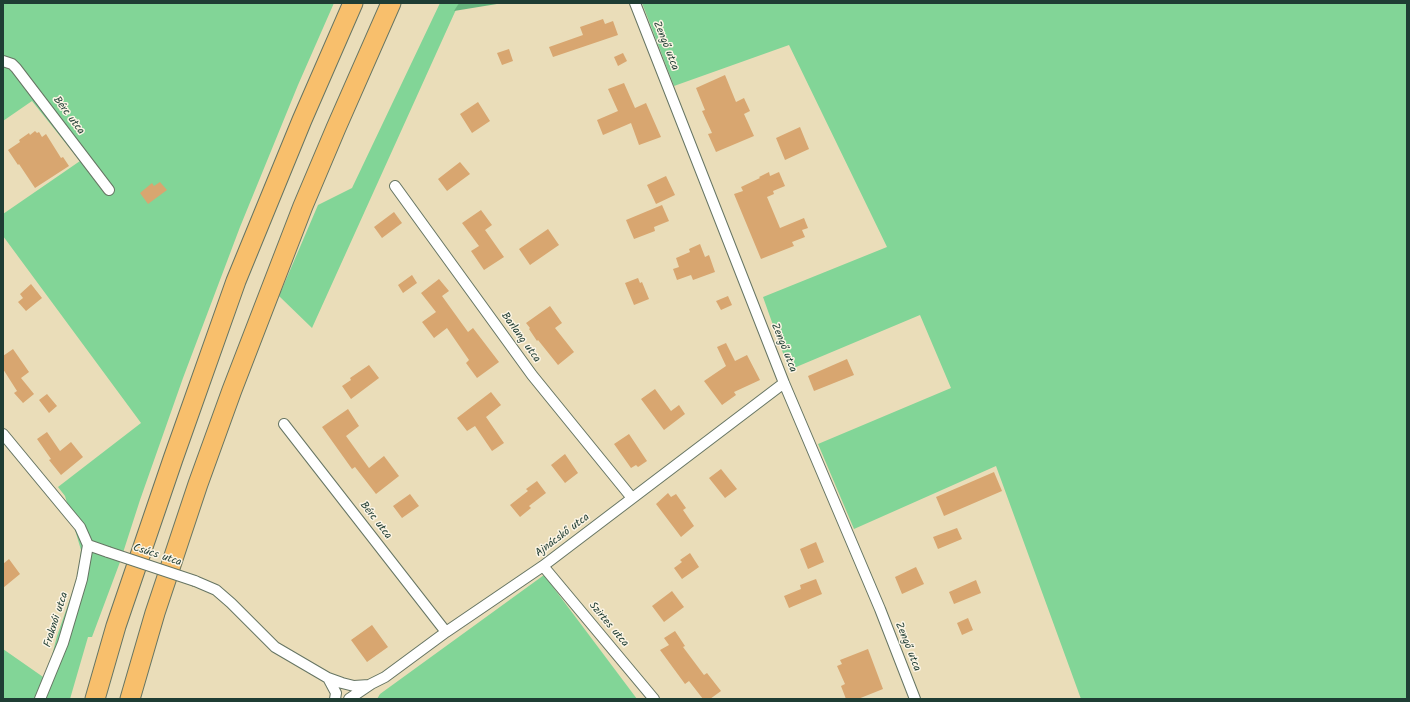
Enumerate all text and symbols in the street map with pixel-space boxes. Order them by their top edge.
street label: Zengő utca [649,19,681,73]
street label: Bérc utca [49,94,87,138]
street label: Barlang utca [497,310,543,366]
street label: Zengő utca [767,321,799,375]
street label: Bérc utca [356,499,394,543]
street label: Ajnácskő utca [533,511,593,561]
street label: Csúcs utca [131,542,183,570]
street label: Fraknói utca [42,591,72,649]
street label: Szirtes utca [585,600,631,650]
street label: Zengő utca [891,620,923,674]

